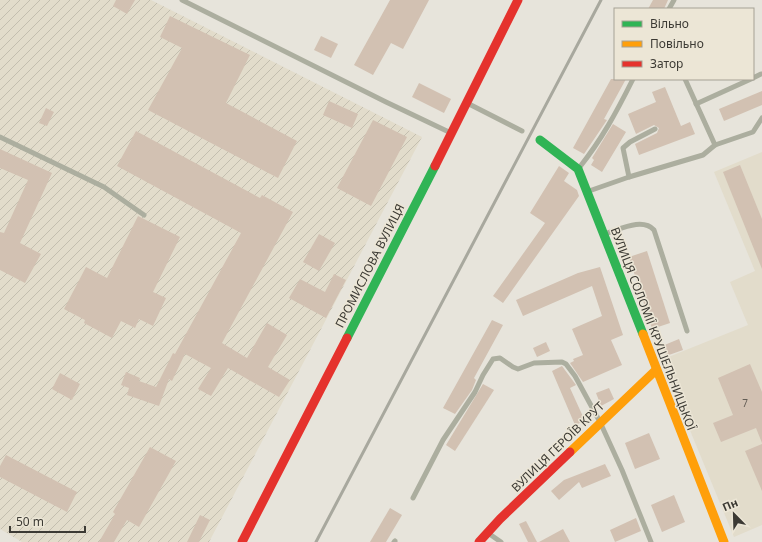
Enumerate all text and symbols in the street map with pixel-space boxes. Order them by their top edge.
legend [614,8,754,80]
text: Вільно [650,15,689,32]
text: Повільно [650,35,704,52]
text: Затор [650,55,683,72]
street label: ПРОМИСЛОВА ВУЛИЦЯ [331,201,408,331]
street label: ВУЛИЦЯ СОЛОМІЇ КРУШЕЛЬНИЦЬКОЇ [607,225,700,434]
house number: 7 [742,396,748,410]
street label: ВУЛИЦЯ ГЕРОЇВ КРУТ [507,397,608,496]
north arrow [714,494,754,534]
text: Пн [720,494,740,514]
scale bar [10,508,85,534]
text: 50 m [16,513,44,530]

